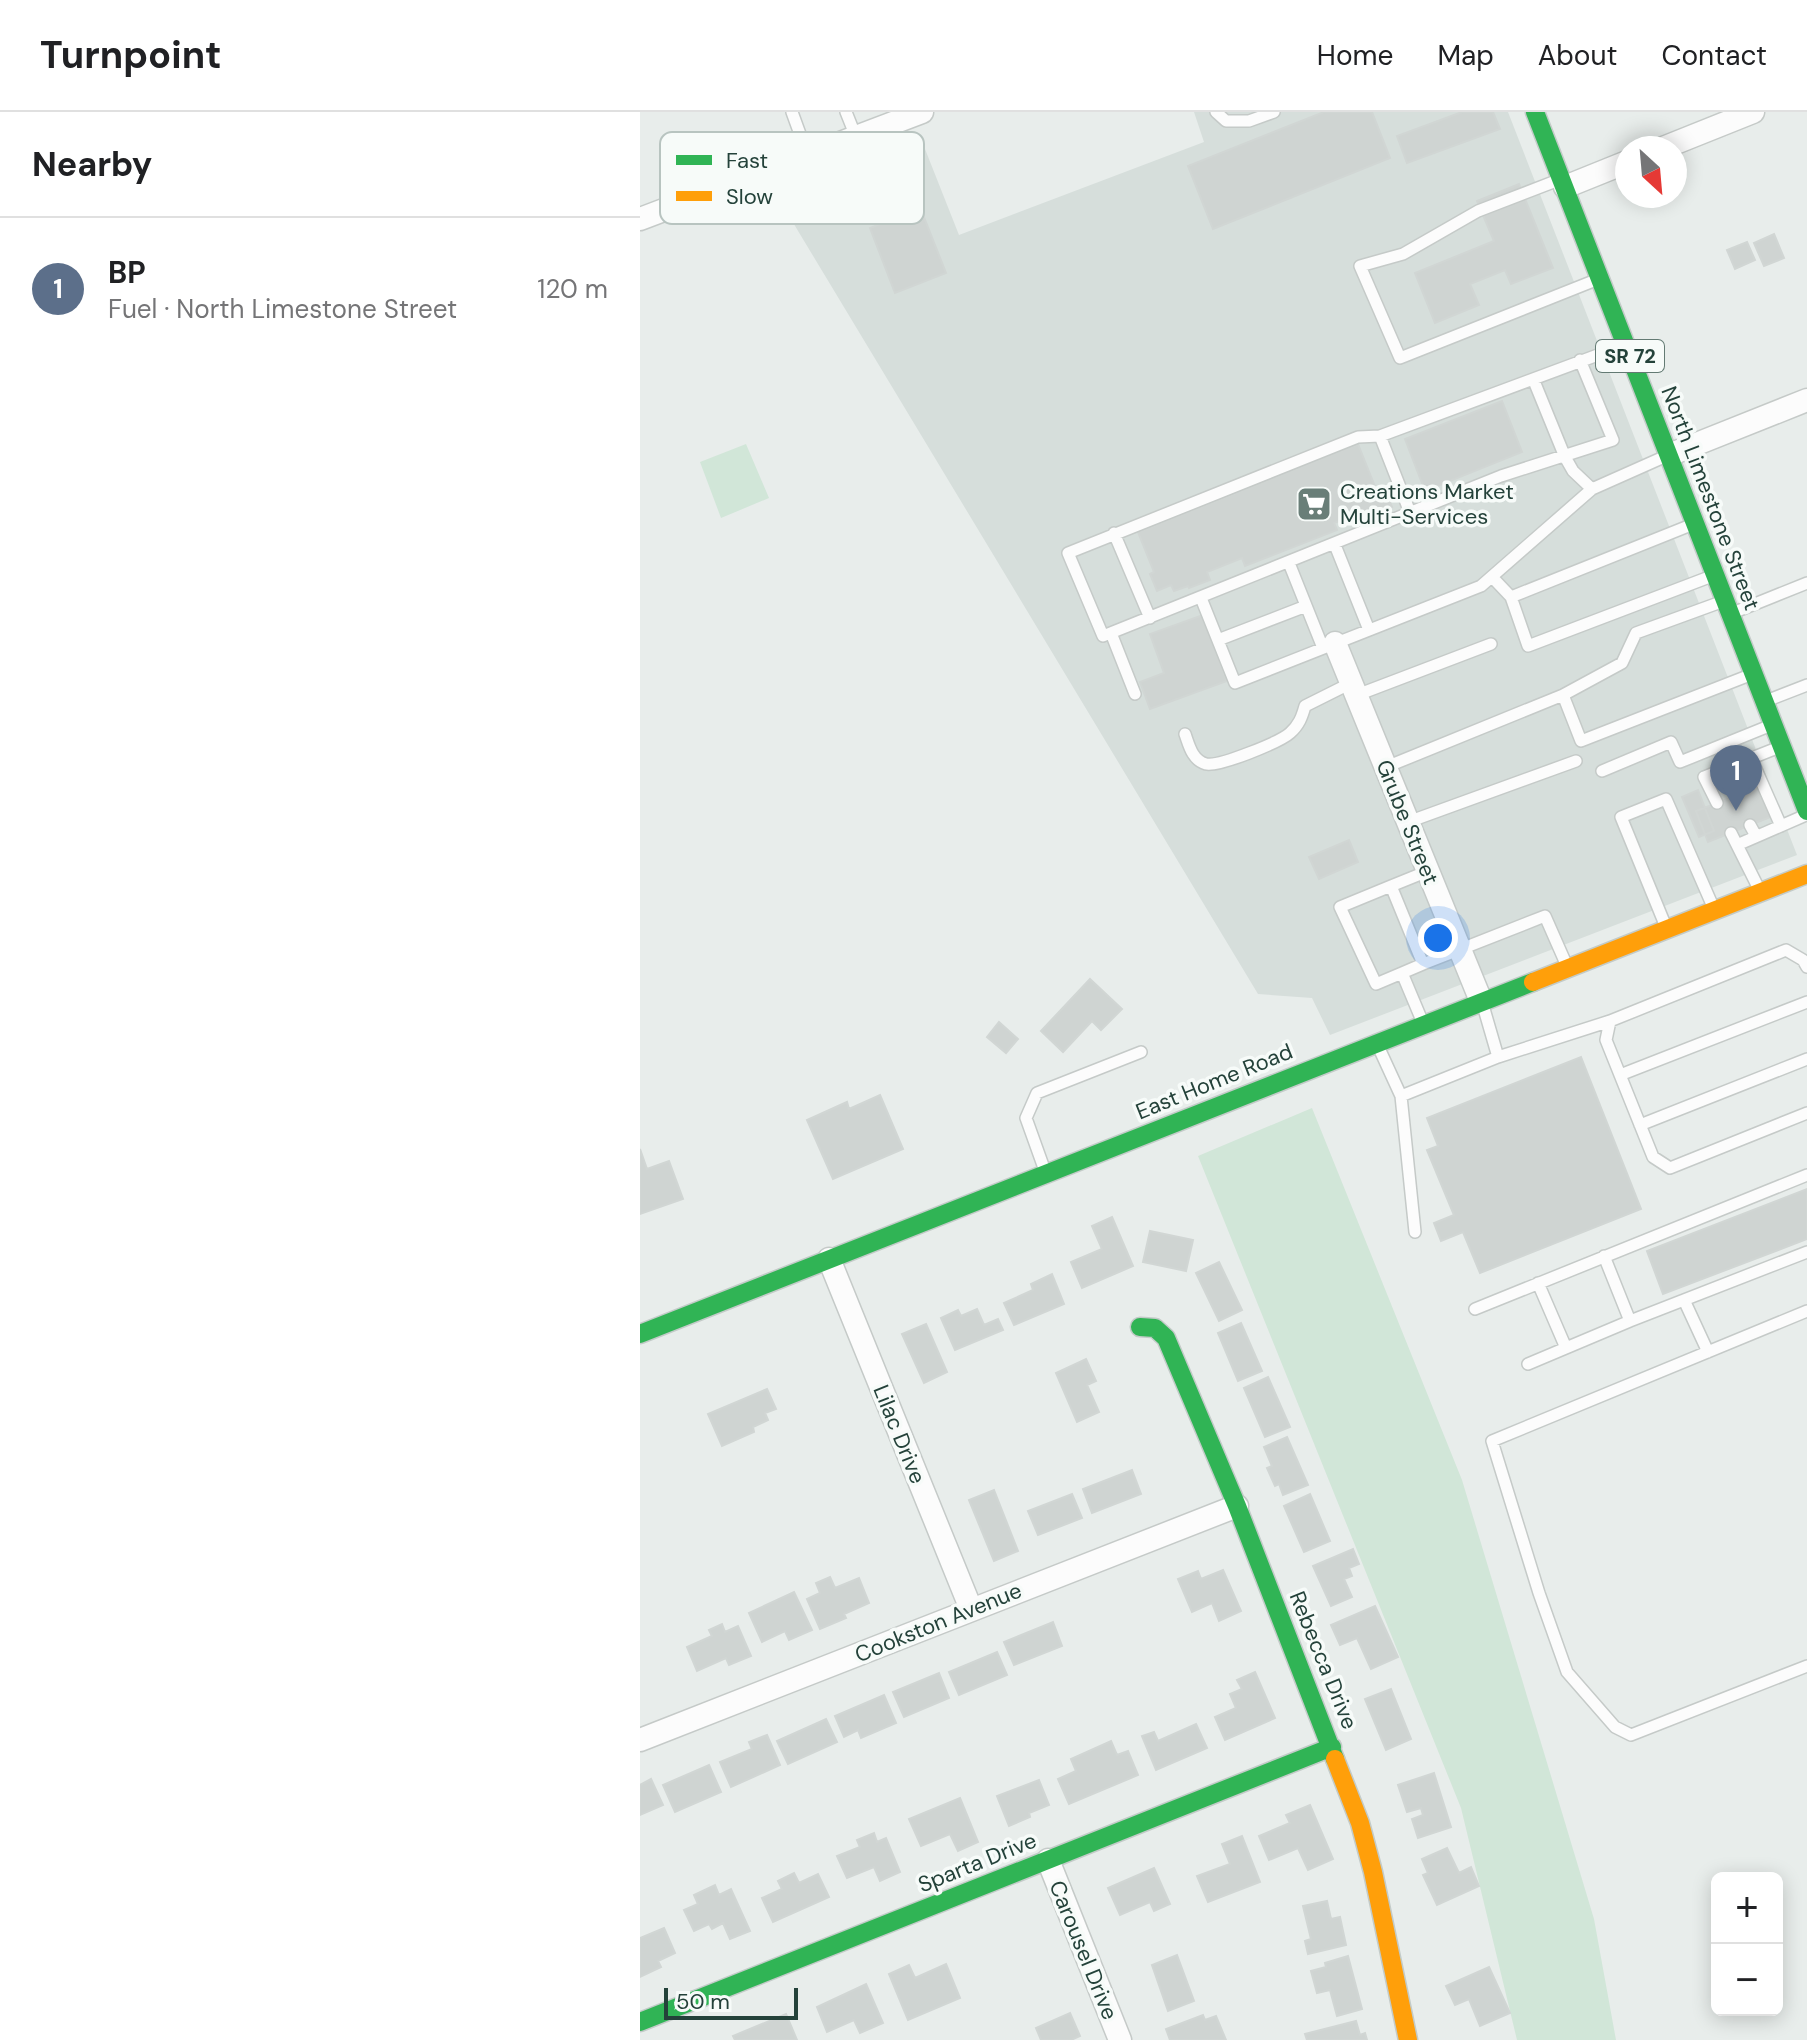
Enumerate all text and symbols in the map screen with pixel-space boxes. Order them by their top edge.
text: Turnpoint [40,30,222,80]
text: Home [1317,37,1393,74]
text: Map [1437,37,1494,74]
text: About [1538,37,1617,74]
text: Contact [1661,37,1767,74]
legend [660,132,924,224]
north arrow [1615,136,1687,208]
text: Nearby [32,142,152,187]
text: Fast [726,146,768,175]
text: Slow [726,182,773,211]
text: BP [108,253,146,292]
text: 1 [53,272,63,306]
text: 120 m [537,272,608,306]
text: Fuel · North Limestone Street [108,292,457,326]
road number: SR 72 [1596,340,1664,372]
street label: North Limestone Street [1654,382,1767,614]
place label: Creations Market Multi-Services [1340,477,1514,531]
supermarket icon: Creations Market Multi-Services [1295,485,1333,523]
pin: 1 [1710,745,1762,811]
street label: Grube Street [1369,756,1446,889]
your location [1418,918,1458,958]
street label: East Home Road [1132,1037,1297,1126]
street label: Lilac Drive [867,1380,933,1488]
street label: Cookston Avenue [850,1576,1026,1669]
street label: Rebecca Drive [1283,1587,1364,1733]
street label: Sparta Drive [914,1826,1041,1899]
map controls [1711,1872,1783,2016]
button: + [1711,1872,1783,1944]
street label: Carousel Drive [1042,1876,1125,2024]
button: − [1711,1944,1783,2016]
scale bar [664,1984,798,2020]
text: 50 m [676,1987,730,2016]

